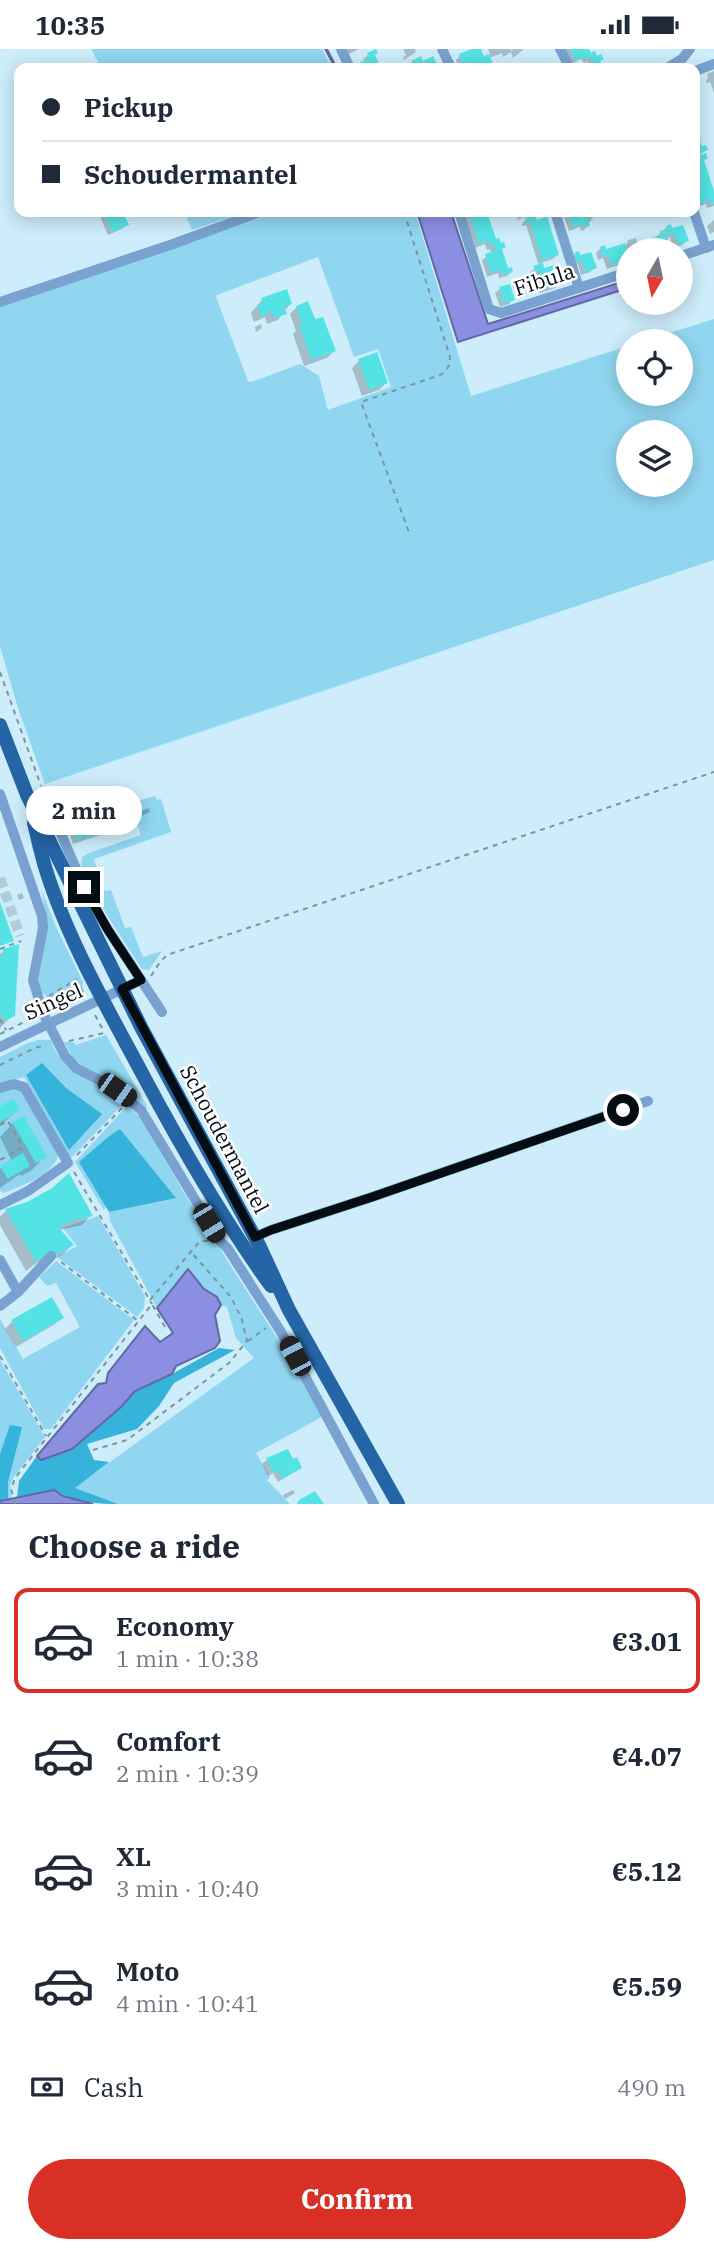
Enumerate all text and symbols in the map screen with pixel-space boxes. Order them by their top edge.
text: 10:35 [35,8,105,42]
text: Pickup [84,90,174,124]
text: Schoudermantel [84,157,297,191]
north arrow [616,238,693,315]
map controls [616,238,693,497]
street label: Fibula [510,256,578,302]
button: locate [616,329,693,406]
button: layers [616,420,693,497]
callout: 2 min [26,785,142,835]
text: 2 min [52,795,116,825]
route end [68,871,100,903]
street label: Singel [19,976,87,1026]
street label: Schoudermantel [174,1060,276,1218]
car [94,1069,141,1111]
route start [607,1094,639,1126]
car [190,1200,229,1246]
car [276,1333,315,1379]
text: Choose a ride [28,1525,240,1567]
icon: car [32,1609,95,1672]
text: Economy [116,1609,234,1643]
text: €3.01 [612,1624,682,1658]
text: 1 min · 10:38 [116,1643,259,1673]
icon: car [32,1724,95,1787]
text: Comfort [116,1724,221,1758]
text: €4.07 [612,1739,682,1773]
text: 2 min · 10:39 [116,1758,259,1788]
icon: car [32,1839,95,1902]
text: XL [116,1839,151,1873]
text: €5.12 [612,1854,682,1888]
text: 3 min · 10:40 [116,1873,259,1903]
icon: car [32,1954,95,2017]
text: Moto [116,1954,179,1988]
text: €5.59 [612,1969,682,2003]
text: 4 min · 10:41 [116,1988,259,2018]
icon: cash [28,2068,66,2106]
text: Cash [84,2070,144,2104]
text: 490 m [617,2072,686,2102]
button: Confirm [28,2159,686,2239]

